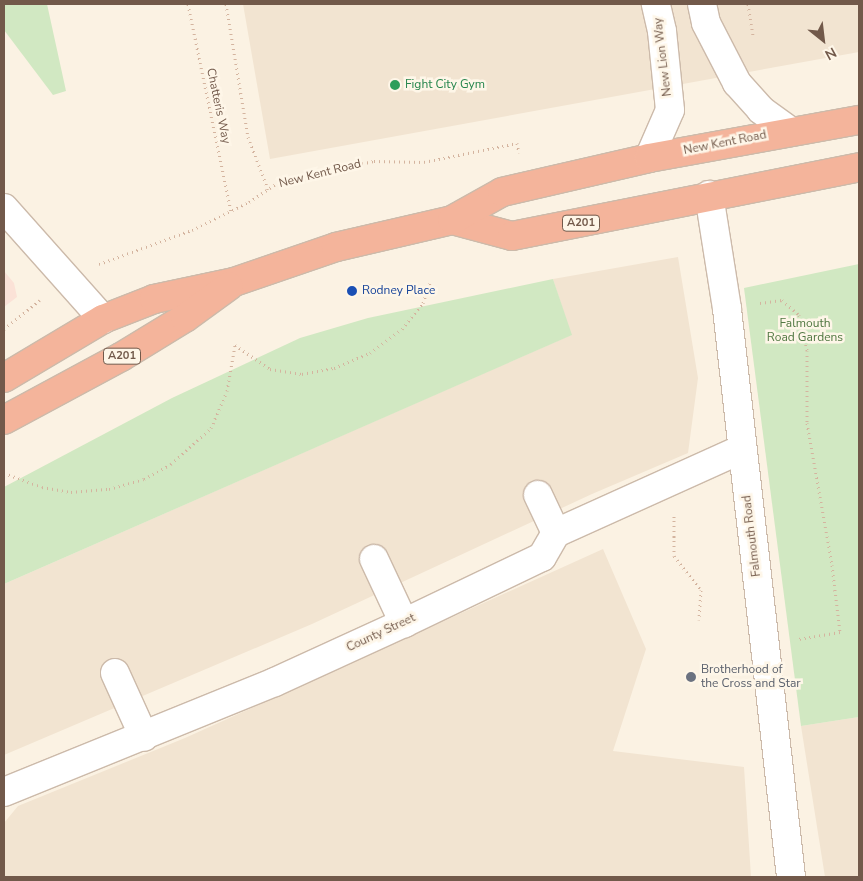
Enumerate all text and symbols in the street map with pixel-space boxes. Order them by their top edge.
north arrow [798,15,848,65]
street label: New Lion Way [651,17,675,97]
text: N [821,43,840,64]
street label: Chatteris Way [203,67,233,145]
place label: Fight City Gym [405,78,485,92]
marker: Fight City Gym [389,79,401,91]
street label: New Kent Road [682,128,768,158]
street label: New Kent Road [277,157,363,191]
road number: A201 [561,214,601,232]
place label: Rodney Place [362,284,435,298]
marker: Rodney Place [346,285,358,297]
park label: Falmouth Road Gardens [767,317,843,345]
road number: A201 [102,348,142,364]
street label: Falmouth Road [740,494,764,578]
street label: County Street [344,611,418,655]
place label: Brotherhood of the Cross and Star [701,663,801,691]
marker: Brotherhood of the Cross and Star [685,671,697,683]

